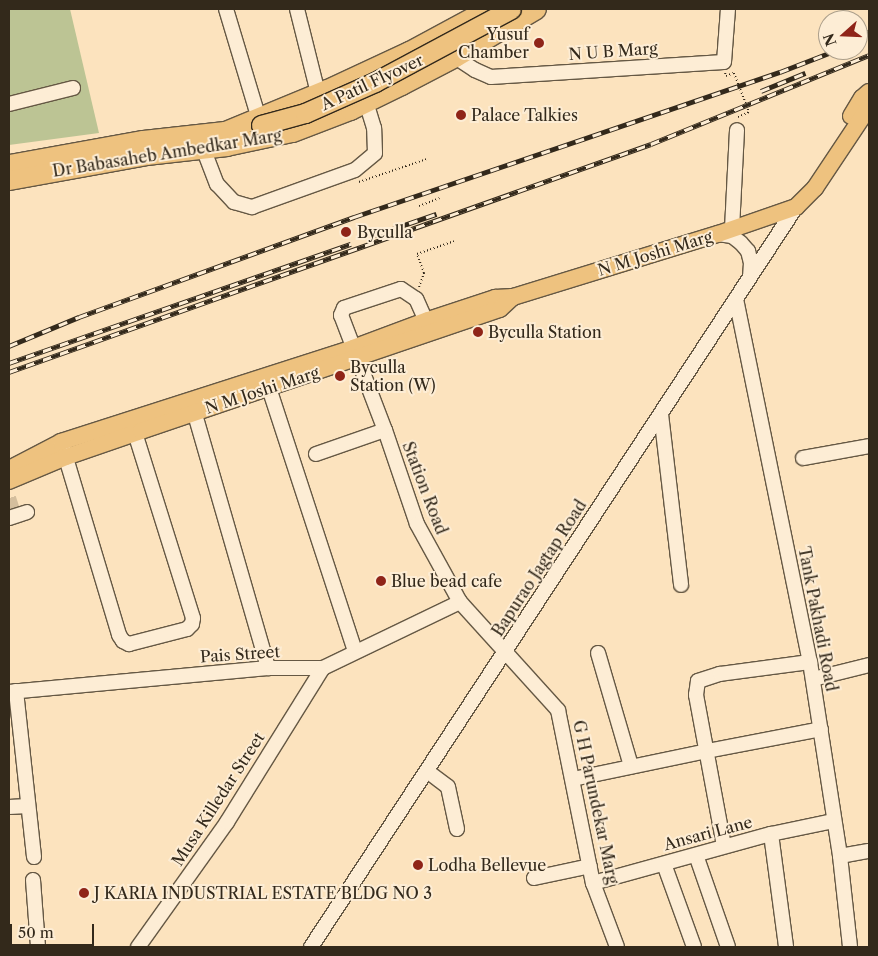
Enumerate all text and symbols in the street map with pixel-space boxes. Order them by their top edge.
north arrow [818,10,868,60]
place label: Yusuf Chamber [458,24,529,62]
text: N [819,31,840,49]
marker: Yusuf Chamber [533,37,545,49]
street label: N U B Marg [568,38,658,64]
street label: A Patil Flyover [318,50,426,114]
place label: Palace Talkies [471,105,578,125]
marker: Palace Talkies [455,109,467,121]
street label: Dr Babasaheb Ambedkar Marg [50,125,284,181]
place label: Byculla [357,222,413,242]
marker: Byculla [339,225,353,239]
street label: N M Joshi Marg [595,226,715,280]
place label: Byculla Station [488,322,602,342]
marker: Byculla Station [472,326,484,338]
place label: Byculla Station (W) [350,357,436,395]
street label: N M Joshi Marg [203,363,321,417]
marker: Byculla Station (W) [334,370,346,382]
street label: Station Road [399,439,451,537]
street label: Bapurao Jagtap Road [488,496,590,640]
street label: Tank Pakhadi Road [795,545,841,693]
place label: Blue bead cafe [391,571,502,591]
marker: Blue bead cafe [375,575,387,587]
street label: Pais Street [199,642,281,666]
street label: G H Parundekar Marg [569,718,623,886]
street label: Musa Killedar Street [168,728,268,870]
street label: Ansari Lane [662,812,754,854]
place label: Lodha Bellevue [428,855,547,875]
marker: Lodha Bellevue [412,859,424,871]
place label: J KARIA INDUSTRIAL ESTATE BLDG NO 3 [94,883,433,903]
marker: J KARIA INDUSTRIAL ESTATE BLDG NO 3 [78,887,90,899]
scale bar [12,914,96,946]
text: 50 m [18,923,54,942]

